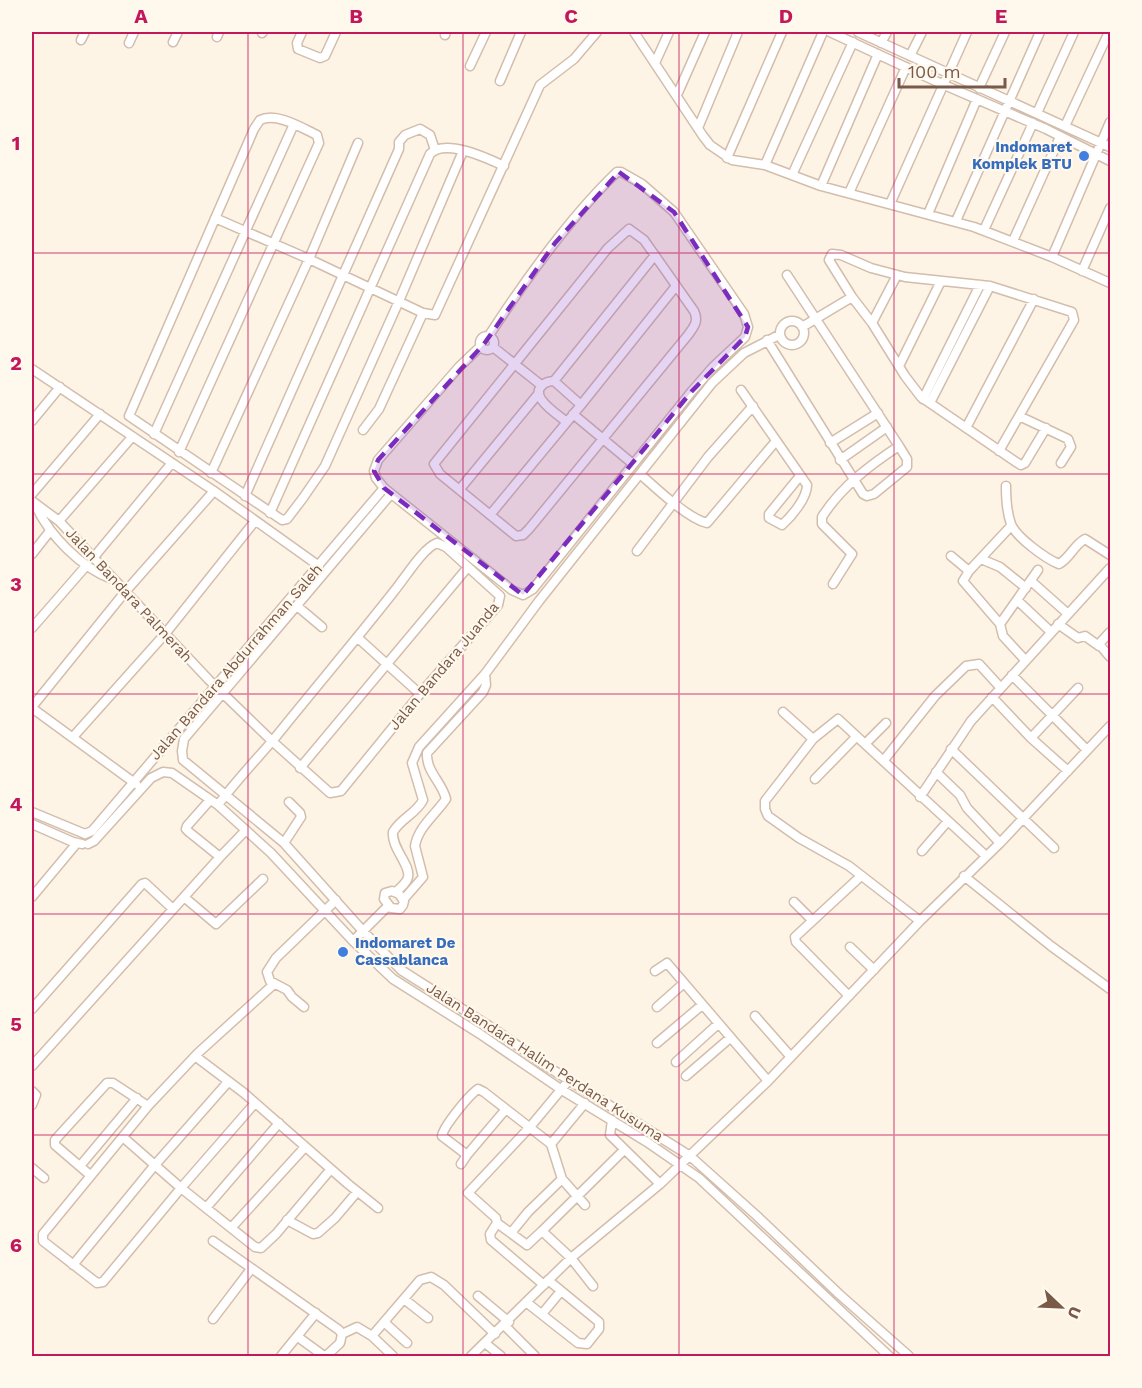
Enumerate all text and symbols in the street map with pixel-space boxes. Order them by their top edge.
text: A [134,4,148,28]
text: B [349,4,363,28]
text: C [564,4,578,28]
text: D [779,4,793,28]
text: E [995,4,1007,28]
scale bar [899,51,1006,89]
text: 100 m [908,61,961,82]
text: 1 [12,131,20,155]
place label: Indomaret Komplek BTU [972,138,1072,173]
marker: Indomaret Komplek BTU [1077,149,1091,163]
text: 2 [10,351,22,375]
street label: Jalan Bandara Palmerah [62,524,196,666]
street label: Jalan Bandara Abdurrahman Saleh [146,560,326,764]
text: 3 [10,572,22,596]
street label: Jalan Bandara Juanda [385,598,503,734]
text: 4 [10,792,23,816]
place label: Indomaret De Cassablanca [355,934,456,969]
marker: Indomaret De Cassablanca [336,945,350,959]
street label: Jalan Bandara Halim Perdana Kusuma [423,979,667,1146]
text: 5 [10,1012,22,1036]
text: 6 [10,1233,22,1257]
north arrow [1031,1277,1091,1337]
text: U [1063,1304,1085,1322]

